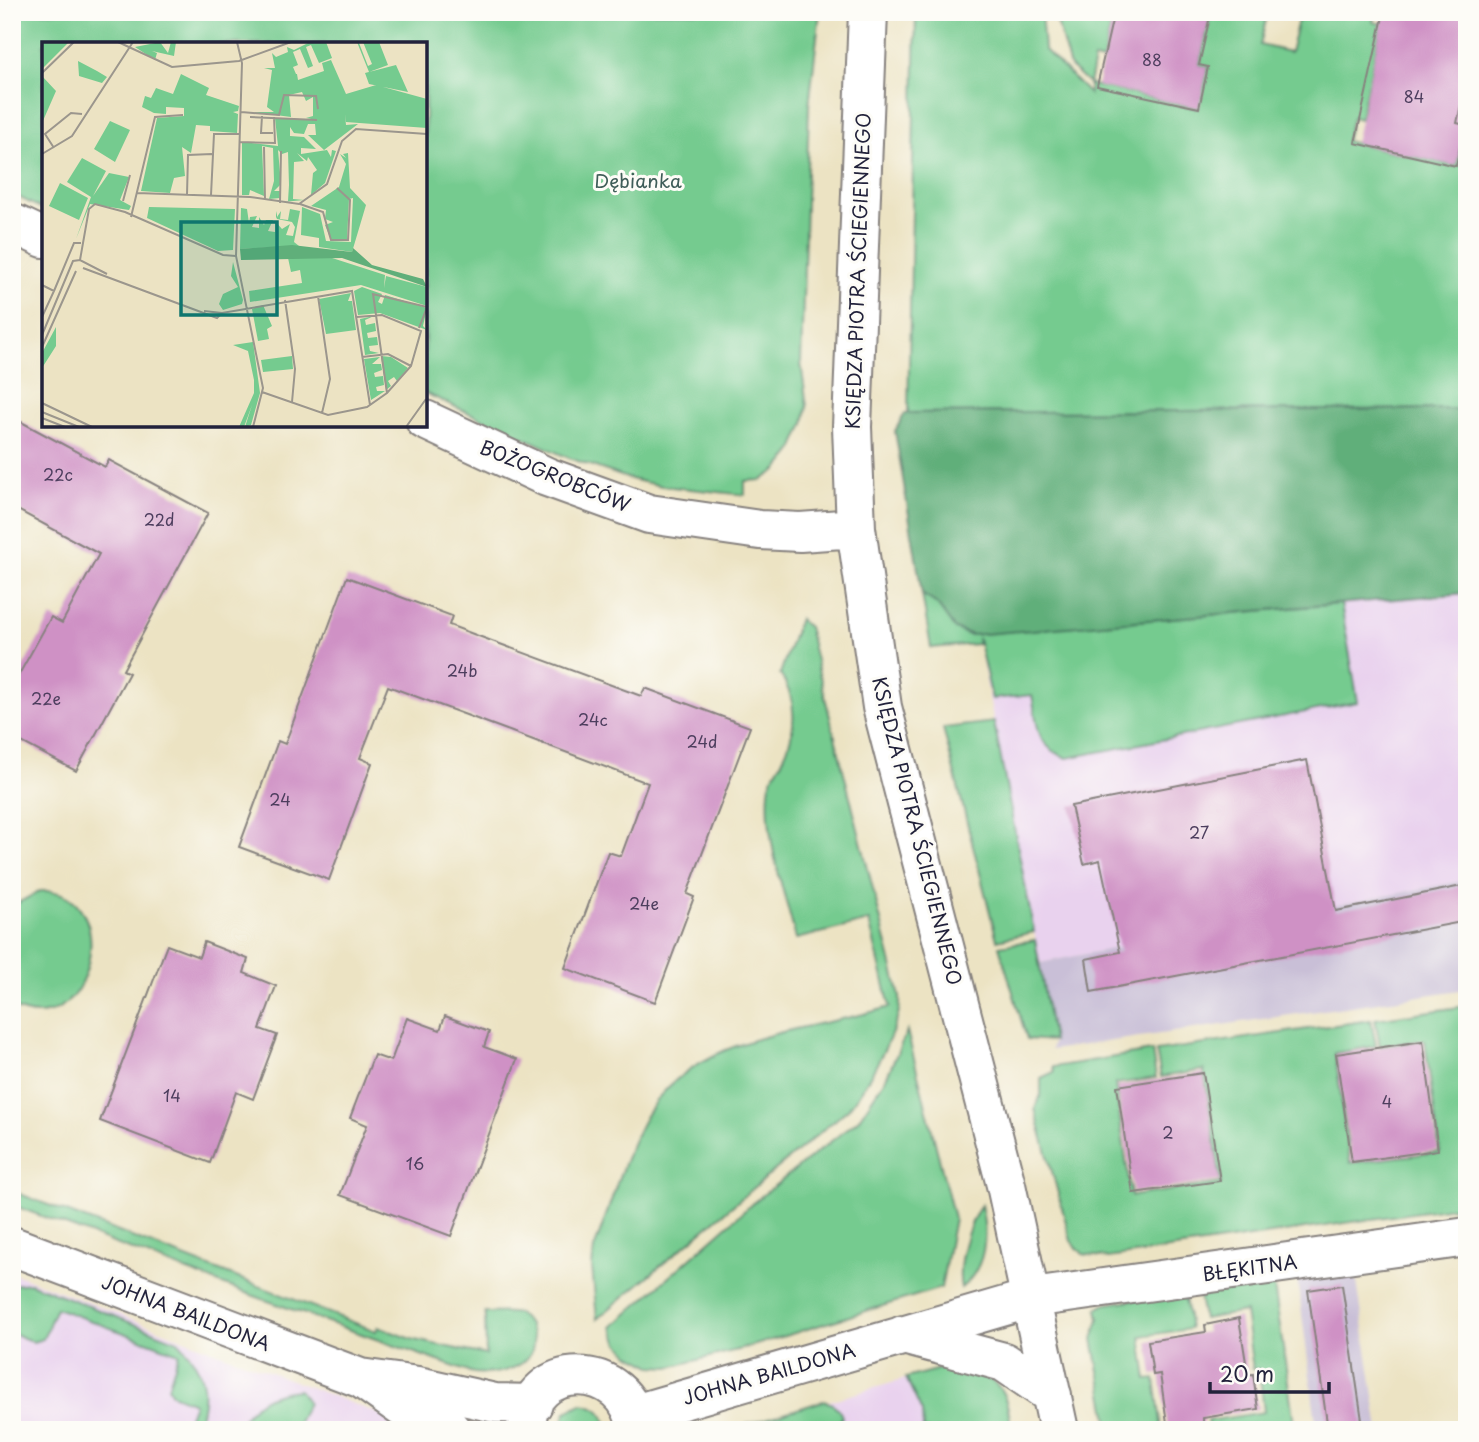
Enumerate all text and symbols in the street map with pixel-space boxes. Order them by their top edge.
inset map [42,42,427,427]
house number: 88 [1142,47,1162,71]
house number: 84 [1404,84,1424,108]
street label: KSIĘDZA PIOTRA ŚCIEGIENNEGO [837,112,877,430]
park label: Dębianka [594,166,682,194]
street label: BOŻOGROBCÓW [476,432,635,518]
house number: 22c [43,462,73,486]
house number: 22d [144,507,174,531]
house number: 24b [447,658,477,682]
street label: KSIĘDZA PIOTRA ŚCIEGIENNEGO [866,674,970,988]
house number: 22e [31,686,61,710]
house number: 24c [578,707,608,731]
house number: 24d [687,729,717,753]
house number: 24 [269,787,291,811]
house number: 27 [1189,820,1209,844]
house number: 24e [629,891,659,915]
house number: 14 [163,1083,181,1107]
house number: 4 [1382,1089,1392,1113]
house number: 2 [1162,1120,1174,1144]
house number: 16 [406,1151,424,1175]
street label: BŁĘKITNA [1201,1247,1299,1287]
street label: JOHNA BAILDONA [98,1267,275,1357]
street label: JOHNA BAILDONA [679,1335,858,1411]
scale bar [1210,1351,1328,1395]
text: 20 m [1220,1357,1274,1389]

